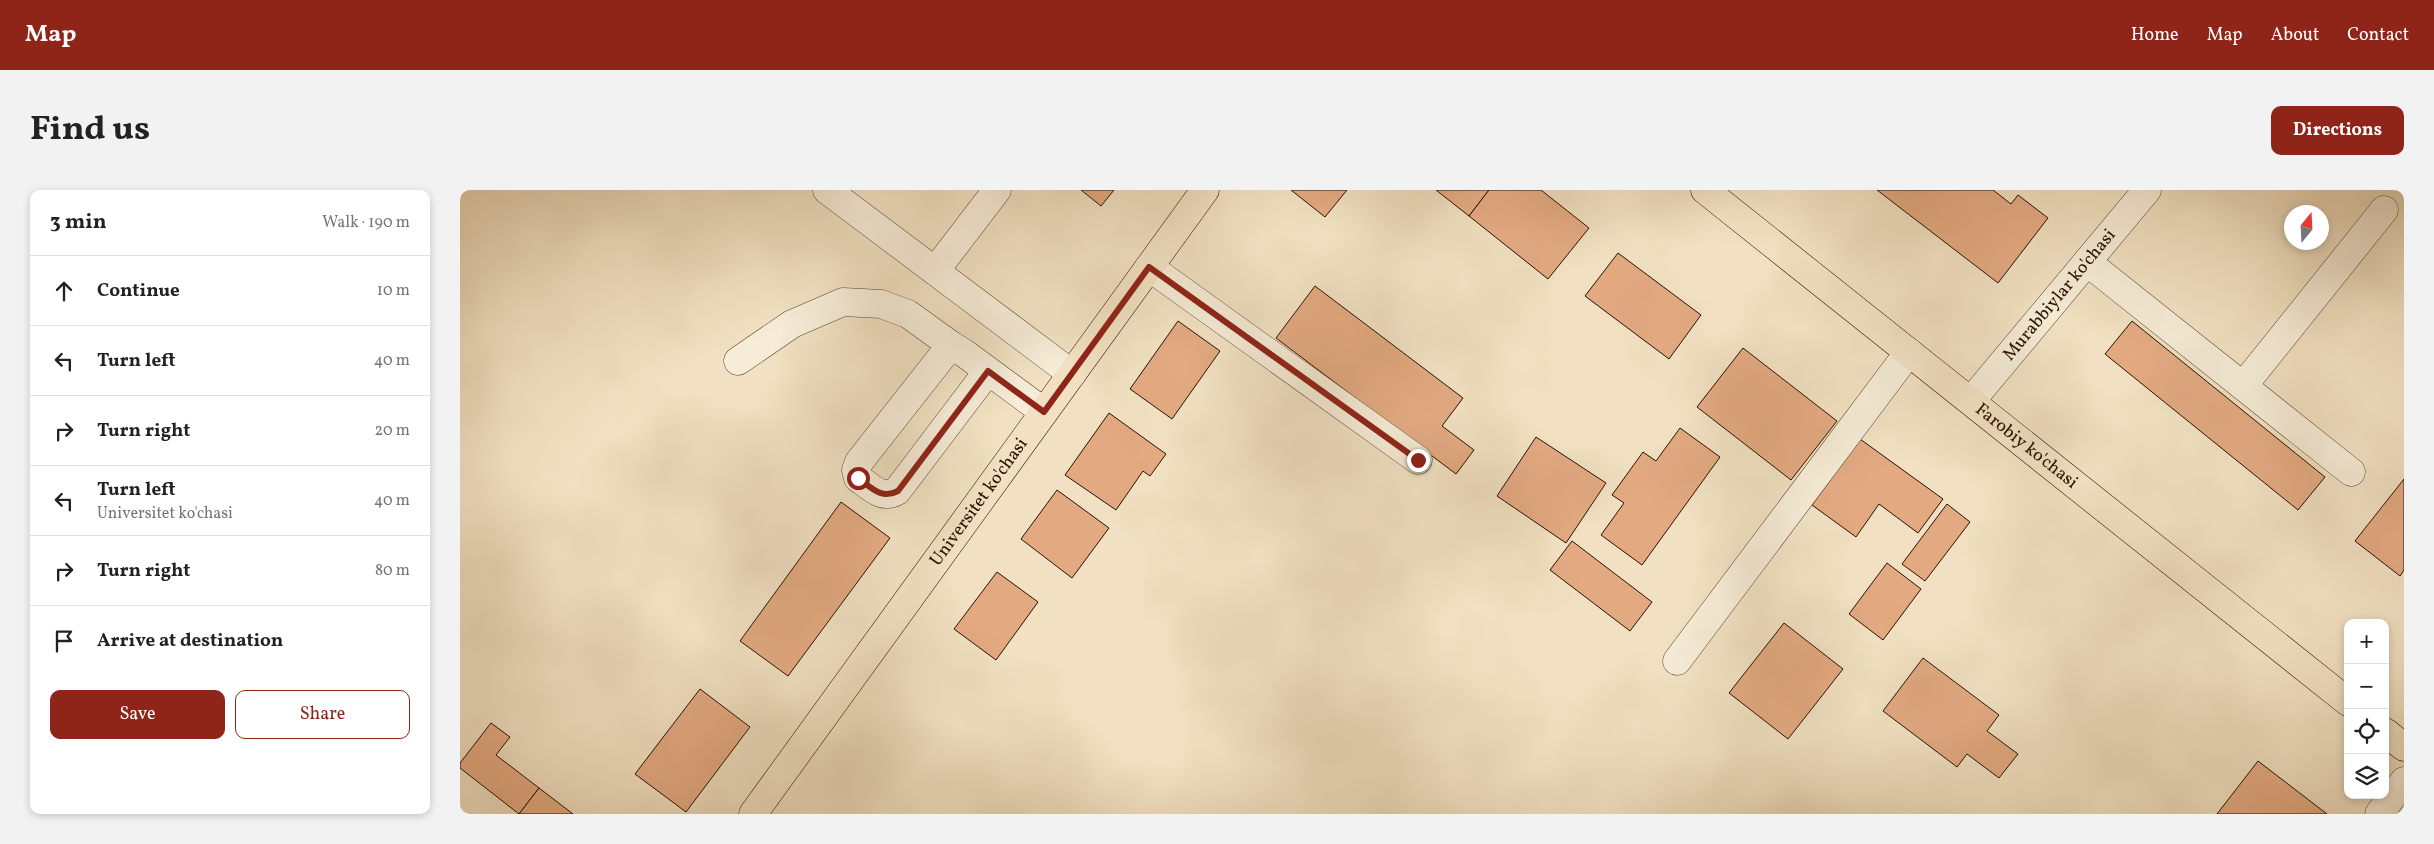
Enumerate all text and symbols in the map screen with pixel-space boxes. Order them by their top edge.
text: Map [25,18,76,52]
text: Home [2131,23,2179,48]
text: Map [2207,23,2243,48]
text: About [2271,23,2319,48]
text: Contact [2347,23,2409,48]
text: Find us [30,106,150,154]
button: Directions [2271,106,2404,155]
north arrow [2284,205,2329,250]
text: 3 min [50,208,106,237]
text: Walk · 190 m [322,212,410,234]
street label: Murabbiylar ko'chasi [1997,224,2122,366]
icon: ahead [50,277,78,305]
text: Continue [97,278,180,304]
text: 10 m [377,280,410,302]
icon: left [50,347,78,375]
text: Turn left [97,348,176,374]
text: 40 m [374,350,410,372]
street label: Farobiy ko'chasi [1970,397,2083,495]
icon: right [50,417,78,445]
text: Turn right [97,418,190,444]
text: 20 m [375,420,410,442]
street label: Universitet ko'chasi [924,433,1034,572]
route end [1407,449,1430,472]
route start [847,467,870,490]
text: Turn left [97,477,176,503]
icon: left [50,487,78,515]
text: 40 m [374,490,410,512]
text: Universitet ko'chasi [97,503,233,525]
icon: right [50,557,78,585]
text: Turn right [97,558,190,584]
text: 80 m [375,560,410,582]
map controls [2344,619,2389,799]
button: + [2344,619,2389,664]
icon: arrive [50,627,78,655]
text: Arrive at destination [97,628,283,654]
button: − [2344,664,2389,709]
button: Save [50,690,225,739]
button: Share [235,690,410,739]
button: locate [2344,709,2389,754]
button: layers [2344,754,2389,799]

